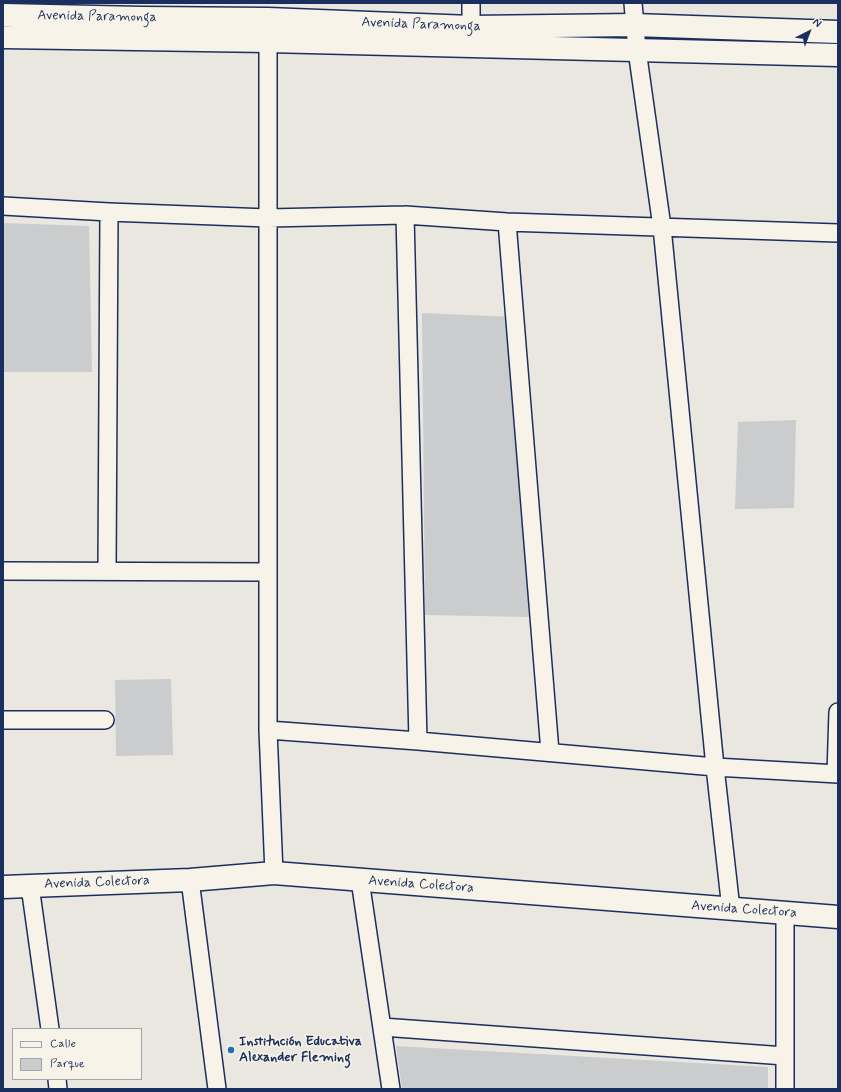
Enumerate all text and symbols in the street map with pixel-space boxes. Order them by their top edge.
street label: Avenida Paramonga [37,8,157,26]
north arrow [789,12,829,52]
street label: Avenida Paramonga [361,15,481,35]
text: N [810,15,824,31]
street label: Avenida Colectora [44,873,150,893]
street label: Avenida Colectora [368,873,474,897]
street label: Avenida Colectora [691,898,797,922]
legend [12,1028,142,1080]
place label: Institución Educativa Alexander Fleming [239,1034,362,1066]
text: Calle [50,1036,76,1052]
marker: Institución Educativa Alexander Fleming [226,1045,236,1055]
text: Parque [50,1056,85,1072]

